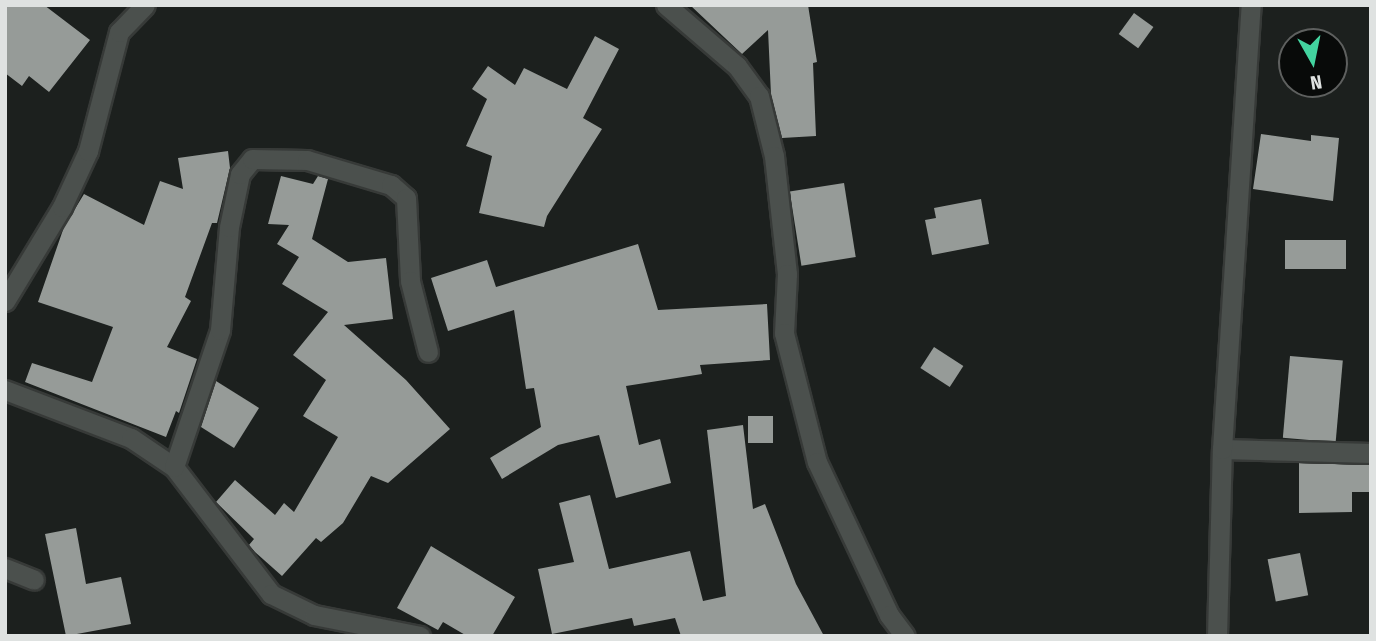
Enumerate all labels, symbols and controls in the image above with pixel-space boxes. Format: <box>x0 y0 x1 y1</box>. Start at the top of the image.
north arrow <box>1278 28 1348 98</box>
text: N <box>1309 70 1323 95</box>

